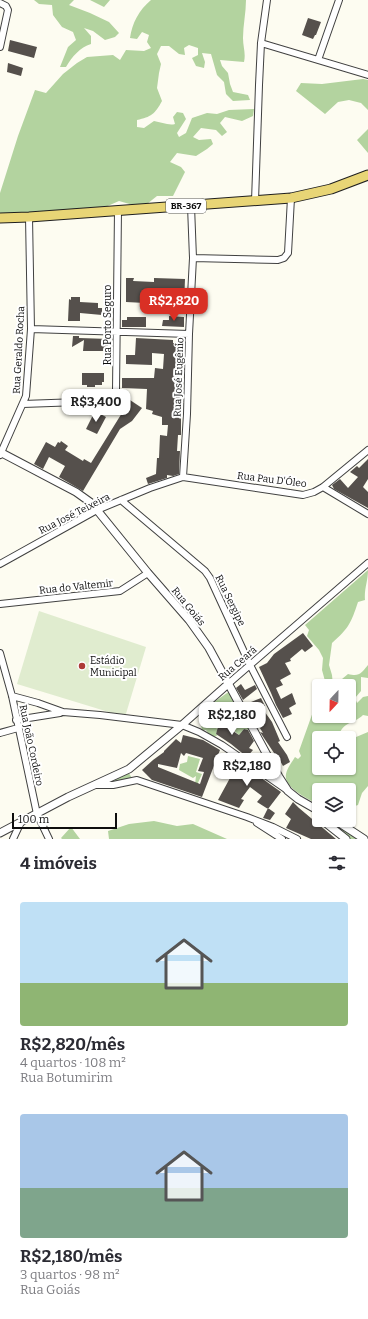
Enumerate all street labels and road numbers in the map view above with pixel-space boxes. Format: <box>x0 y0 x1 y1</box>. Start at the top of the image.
road number: BR-367 <box>166 199 206 213</box>
street label: Rua Porto Seguro <box>102 285 114 365</box>
street label: Rua Geraldo Rocha <box>11 305 27 394</box>
street label: Rua José Eugênio <box>171 337 186 417</box>
street label: Rua Pau D'Óleo <box>236 468 308 490</box>
street label: Rua José Teixeira <box>37 491 112 537</box>
street label: Rua Sergipe <box>213 573 248 628</box>
street label: Rua do Valtemir <box>39 577 114 597</box>
street label: Rua Goiás <box>169 585 208 629</box>
street label: Rua Ceará <box>216 644 260 684</box>
street label: Rua João Cordeiro <box>17 704 46 787</box>

